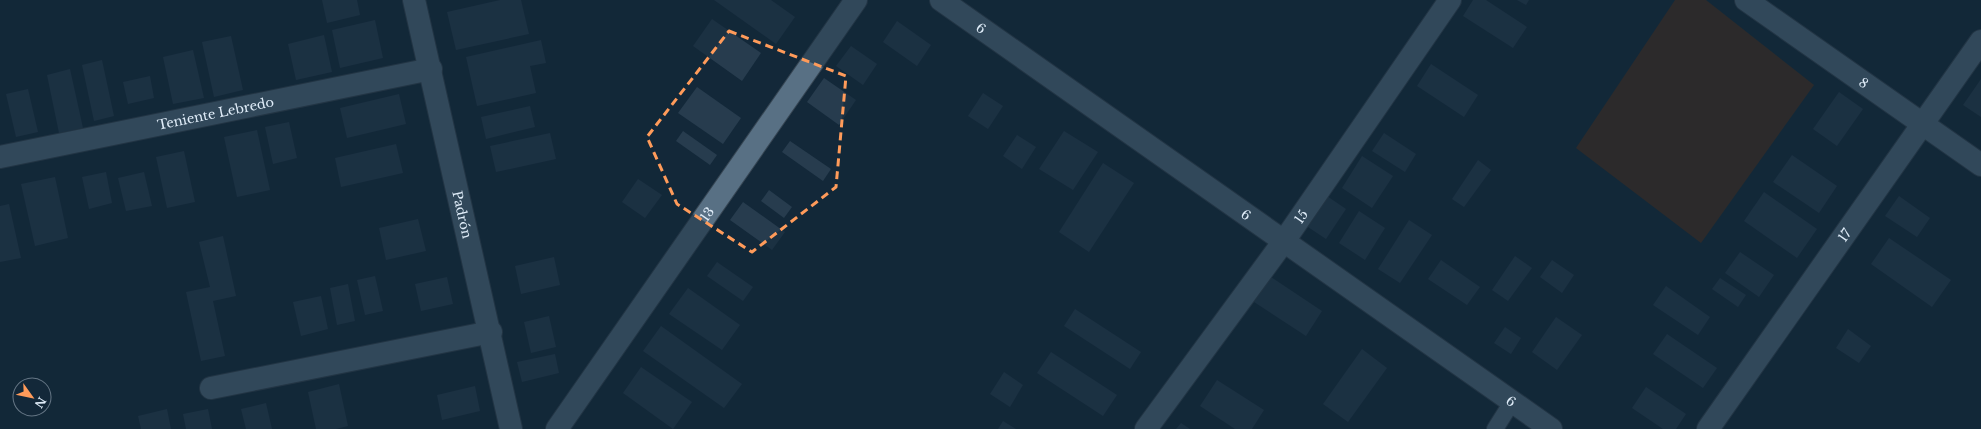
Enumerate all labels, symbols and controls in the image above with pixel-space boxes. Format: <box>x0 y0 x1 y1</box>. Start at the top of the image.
street label: 6 <box>972 19 989 38</box>
street label: 8 <box>1855 74 1872 92</box>
street label: Teniente Lebredo <box>156 93 275 134</box>
street label: Padrón <box>448 189 476 240</box>
street label: 13 <box>696 204 718 225</box>
street label: 6 <box>1238 206 1254 224</box>
street label: 15 <box>1291 206 1312 227</box>
street label: 17 <box>1834 225 1856 245</box>
north arrow <box>12 377 52 417</box>
street label: 6 <box>1503 392 1519 411</box>
text: N <box>31 394 49 411</box>

